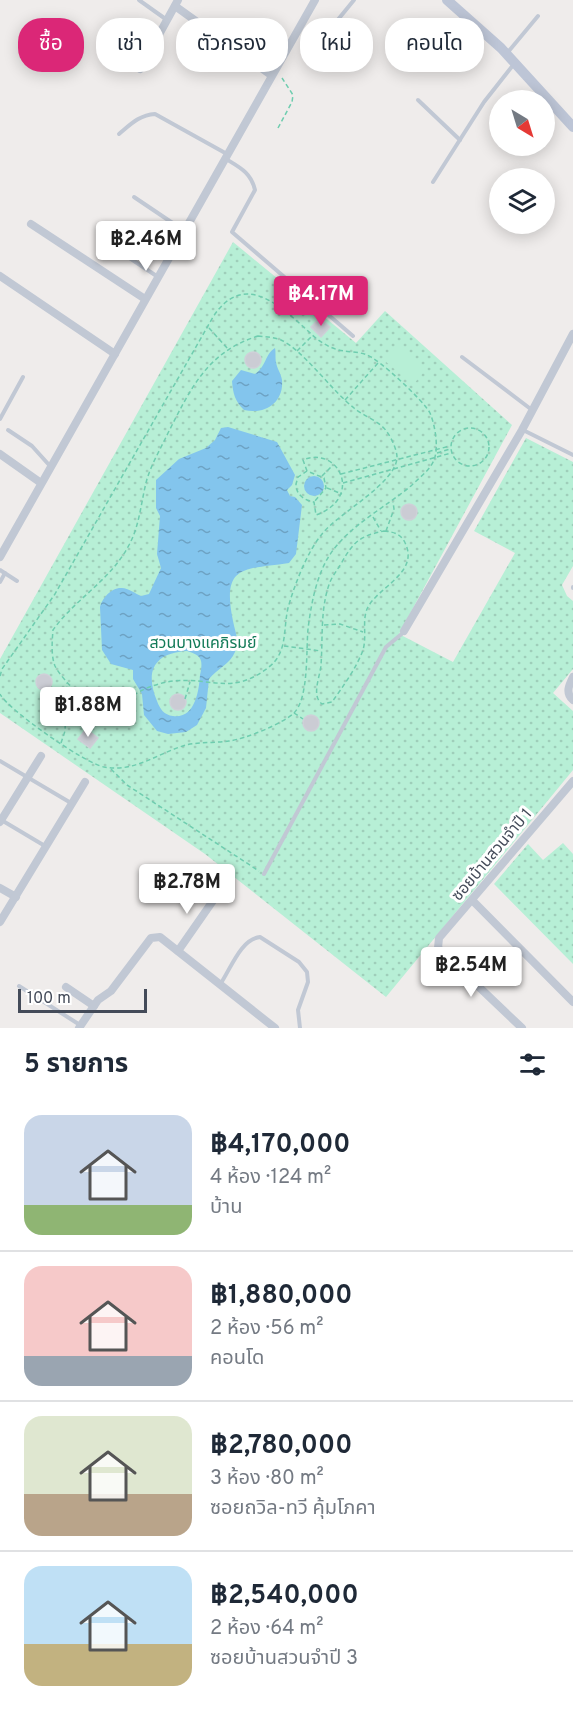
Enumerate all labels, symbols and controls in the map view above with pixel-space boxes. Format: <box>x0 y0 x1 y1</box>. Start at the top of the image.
chip: ซื้อ <box>18 18 84 72</box>
chip: เช่า <box>96 18 164 72</box>
chip: ตัวกรอง <box>176 18 288 72</box>
chip: ใหม่ <box>300 18 373 72</box>
chip: คอนโด <box>385 18 484 72</box>
north arrow <box>489 90 555 156</box>
map controls <box>489 90 555 234</box>
button: layers <box>489 168 555 234</box>
pin: ฿2.46M <box>97 221 195 272</box>
text: ฿2.46M <box>110 227 182 253</box>
pin: ฿4.17M <box>272 276 370 327</box>
text: ฿4.17M <box>288 282 354 308</box>
park label: สวนบางแคภิรมย์ <box>149 634 257 654</box>
pin: ฿1.88M <box>39 687 137 738</box>
text: ฿1.88M <box>54 693 122 719</box>
street label: ซอยบ้านสวนจำปี 1 <box>448 805 537 906</box>
pin: ฿2.78M <box>138 864 236 915</box>
text: ฿2.78M <box>153 870 221 896</box>
pin: ฿2.54M <box>422 947 520 998</box>
text: ฿2.54M <box>435 953 507 979</box>
scale bar <box>18 986 147 1013</box>
text: 100 m <box>27 989 71 1009</box>
icon: filters <box>516 1048 549 1081</box>
text: 5 รายการ <box>24 1049 128 1082</box>
text: ฿4,170,000 <box>210 1129 350 1162</box>
icon: home <box>72 1139 144 1211</box>
text: 4 ห้อง · 124 m² <box>210 1165 331 1191</box>
text: บ้าน <box>210 1195 242 1221</box>
text: ฿1,880,000 <box>210 1280 352 1313</box>
icon: home <box>72 1290 144 1362</box>
text: 2 ห้อง · 56 m² <box>210 1316 324 1342</box>
text: คอนโด <box>210 1346 264 1372</box>
text: ฿2,780,000 <box>210 1430 352 1463</box>
icon: home <box>72 1440 144 1512</box>
text: 3 ห้อง · 80 m² <box>210 1466 324 1492</box>
text: ซอยถวิล-ทวี คุ้มโภคา <box>210 1496 376 1522</box>
text: ฿2,540,000 <box>210 1580 358 1613</box>
icon: home <box>72 1590 144 1662</box>
text: 2 ห้อง · 64 m² <box>210 1616 324 1642</box>
text: ซอยบ้านสวนจำปี 3 <box>210 1646 358 1672</box>

